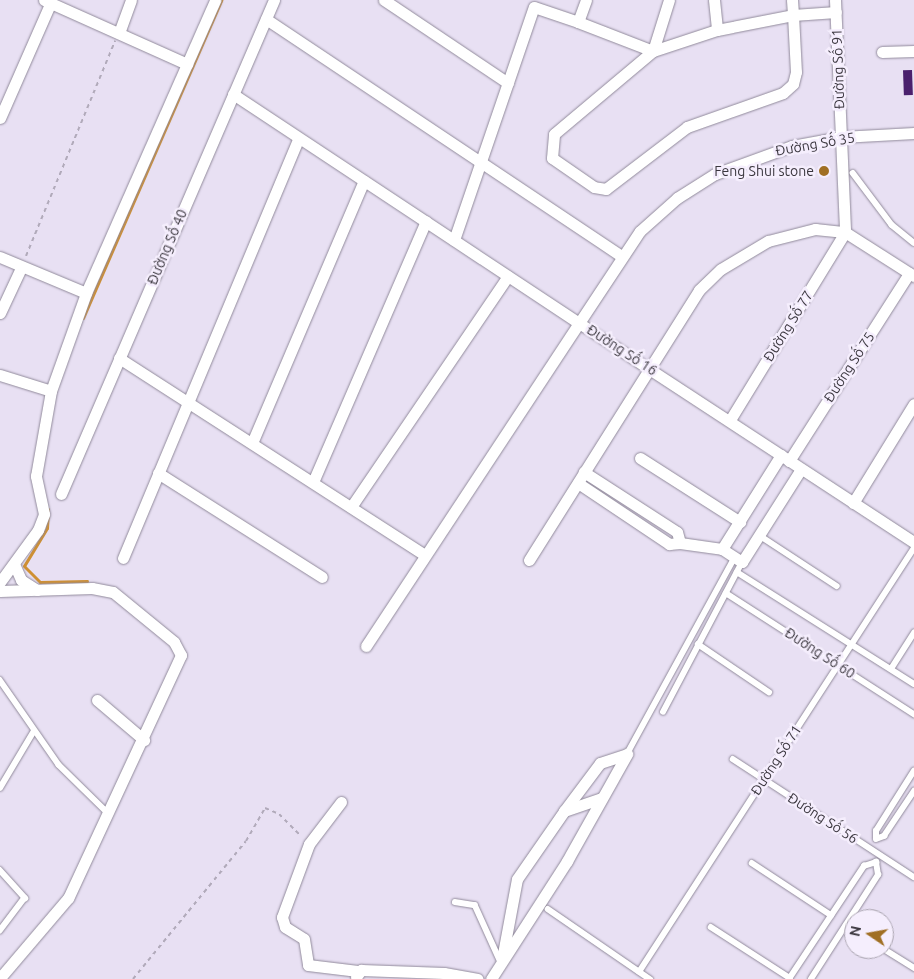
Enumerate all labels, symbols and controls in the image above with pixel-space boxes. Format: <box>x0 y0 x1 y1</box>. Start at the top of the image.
street label: Đường Số 91 <box>828 29 848 109</box>
street label: Đường Số 35 <box>774 129 856 159</box>
place label: Feng Shui stone <box>714 163 814 179</box>
marker: Feng Shui stone <box>818 165 830 177</box>
street label: Đường Số 40 <box>144 207 190 287</box>
street label: Đường Số 77 <box>760 287 816 365</box>
street label: Đường Số 16 <box>584 321 660 379</box>
street label: Đường Số 75 <box>820 329 878 405</box>
street label: Đường Số 60 <box>782 624 858 682</box>
street label: Đường Số 71 <box>747 722 805 798</box>
street label: Đường Số 56 <box>785 789 861 847</box>
north arrow <box>844 909 894 959</box>
text: N <box>846 924 864 938</box>

